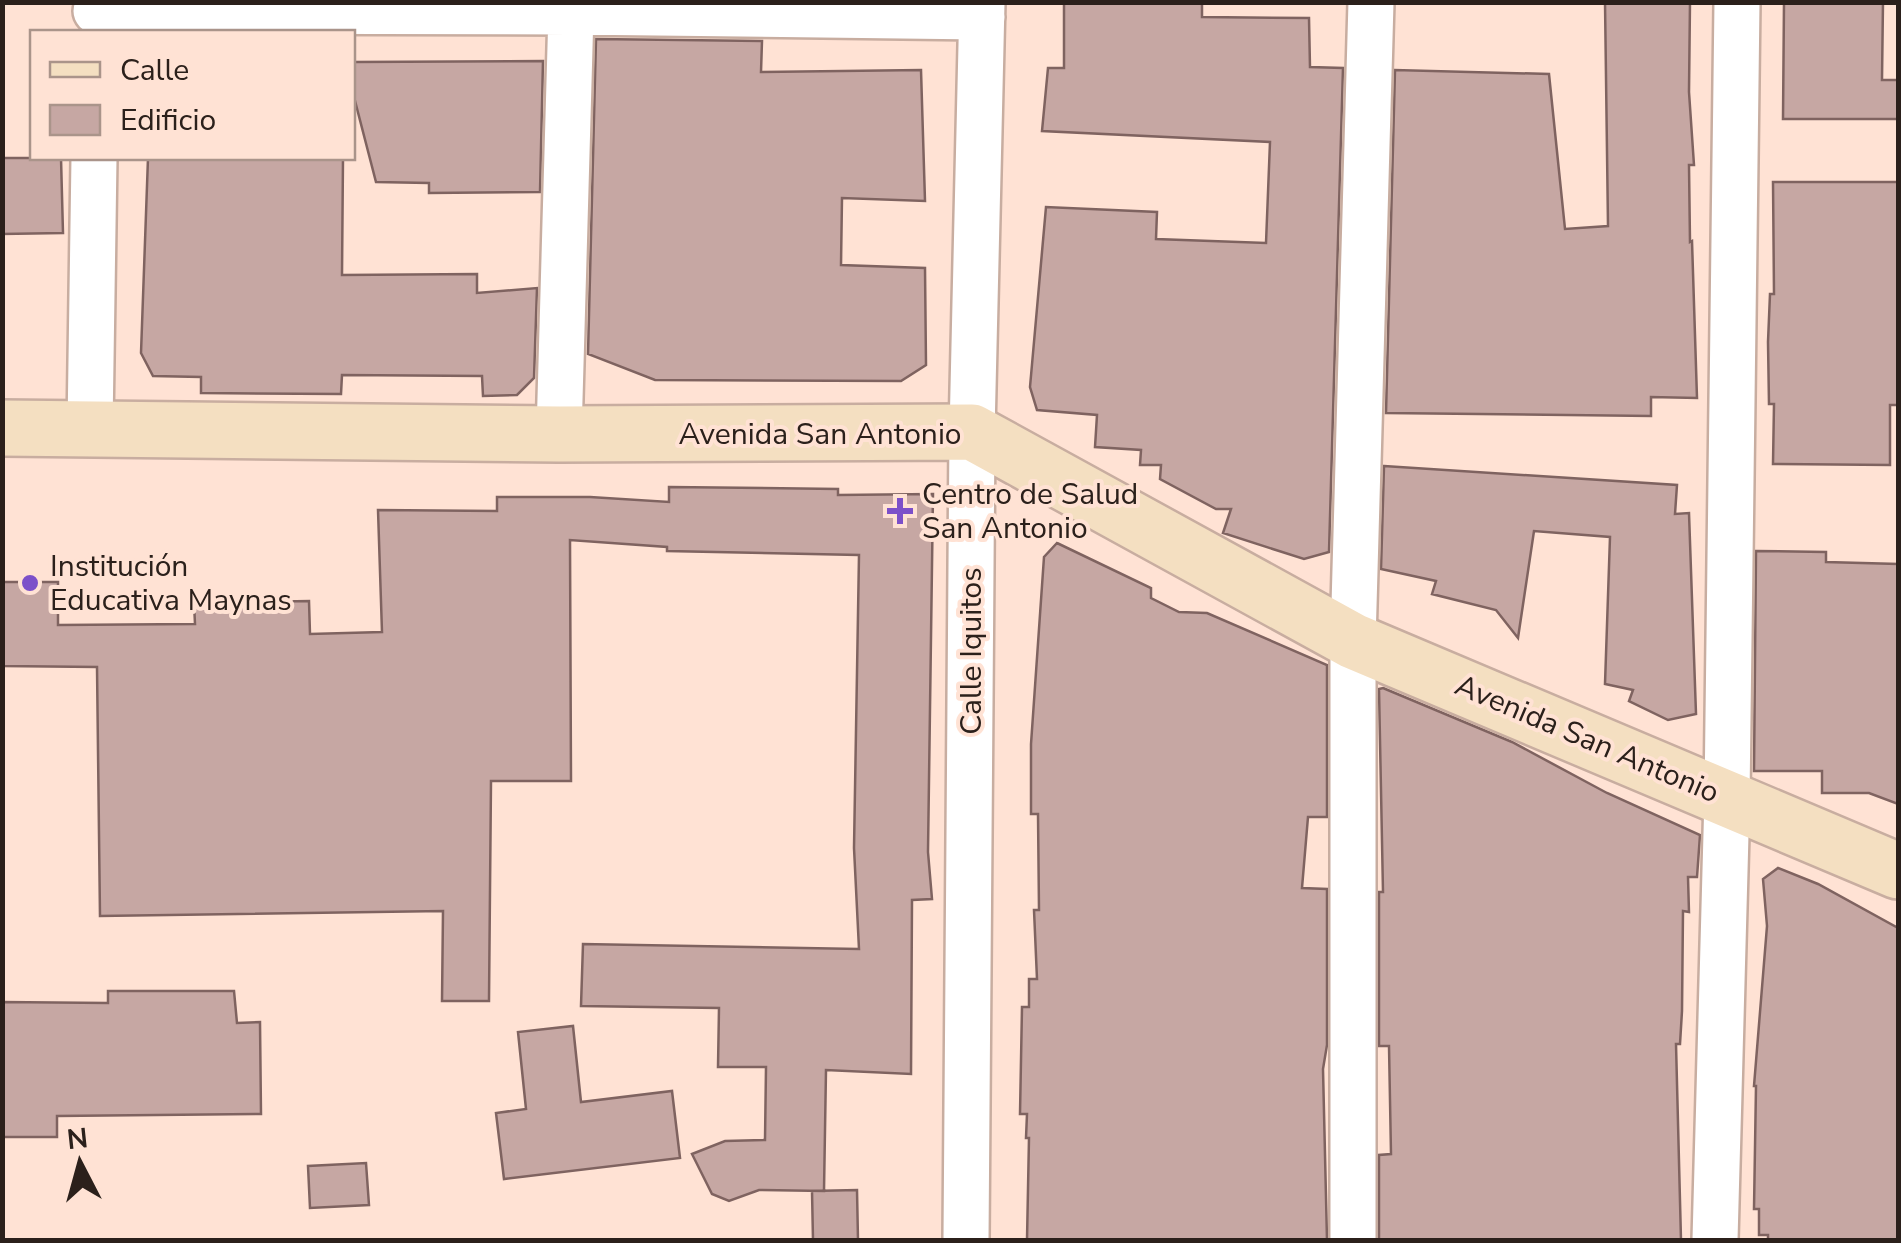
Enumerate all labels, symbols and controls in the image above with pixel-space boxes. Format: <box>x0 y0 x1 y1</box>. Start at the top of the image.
legend <box>30 30 355 160</box>
text: Calle <box>120 50 189 91</box>
text: Edificio <box>120 100 216 141</box>
street label: Avenida San Antonio <box>678 414 962 455</box>
place label: Centro de Salud San Antonio <box>922 474 1138 549</box>
marker: Centro de Salud San Antonio <box>887 498 913 524</box>
place label: Institución Educativa Maynas <box>50 546 292 621</box>
street label: Calle Iquitos <box>951 567 992 735</box>
marker: Institución Educativa Maynas <box>19 572 41 594</box>
street label: Avenida San Antonio <box>1449 665 1725 813</box>
north arrow <box>30 1113 130 1213</box>
text: N <box>65 1119 90 1159</box>

